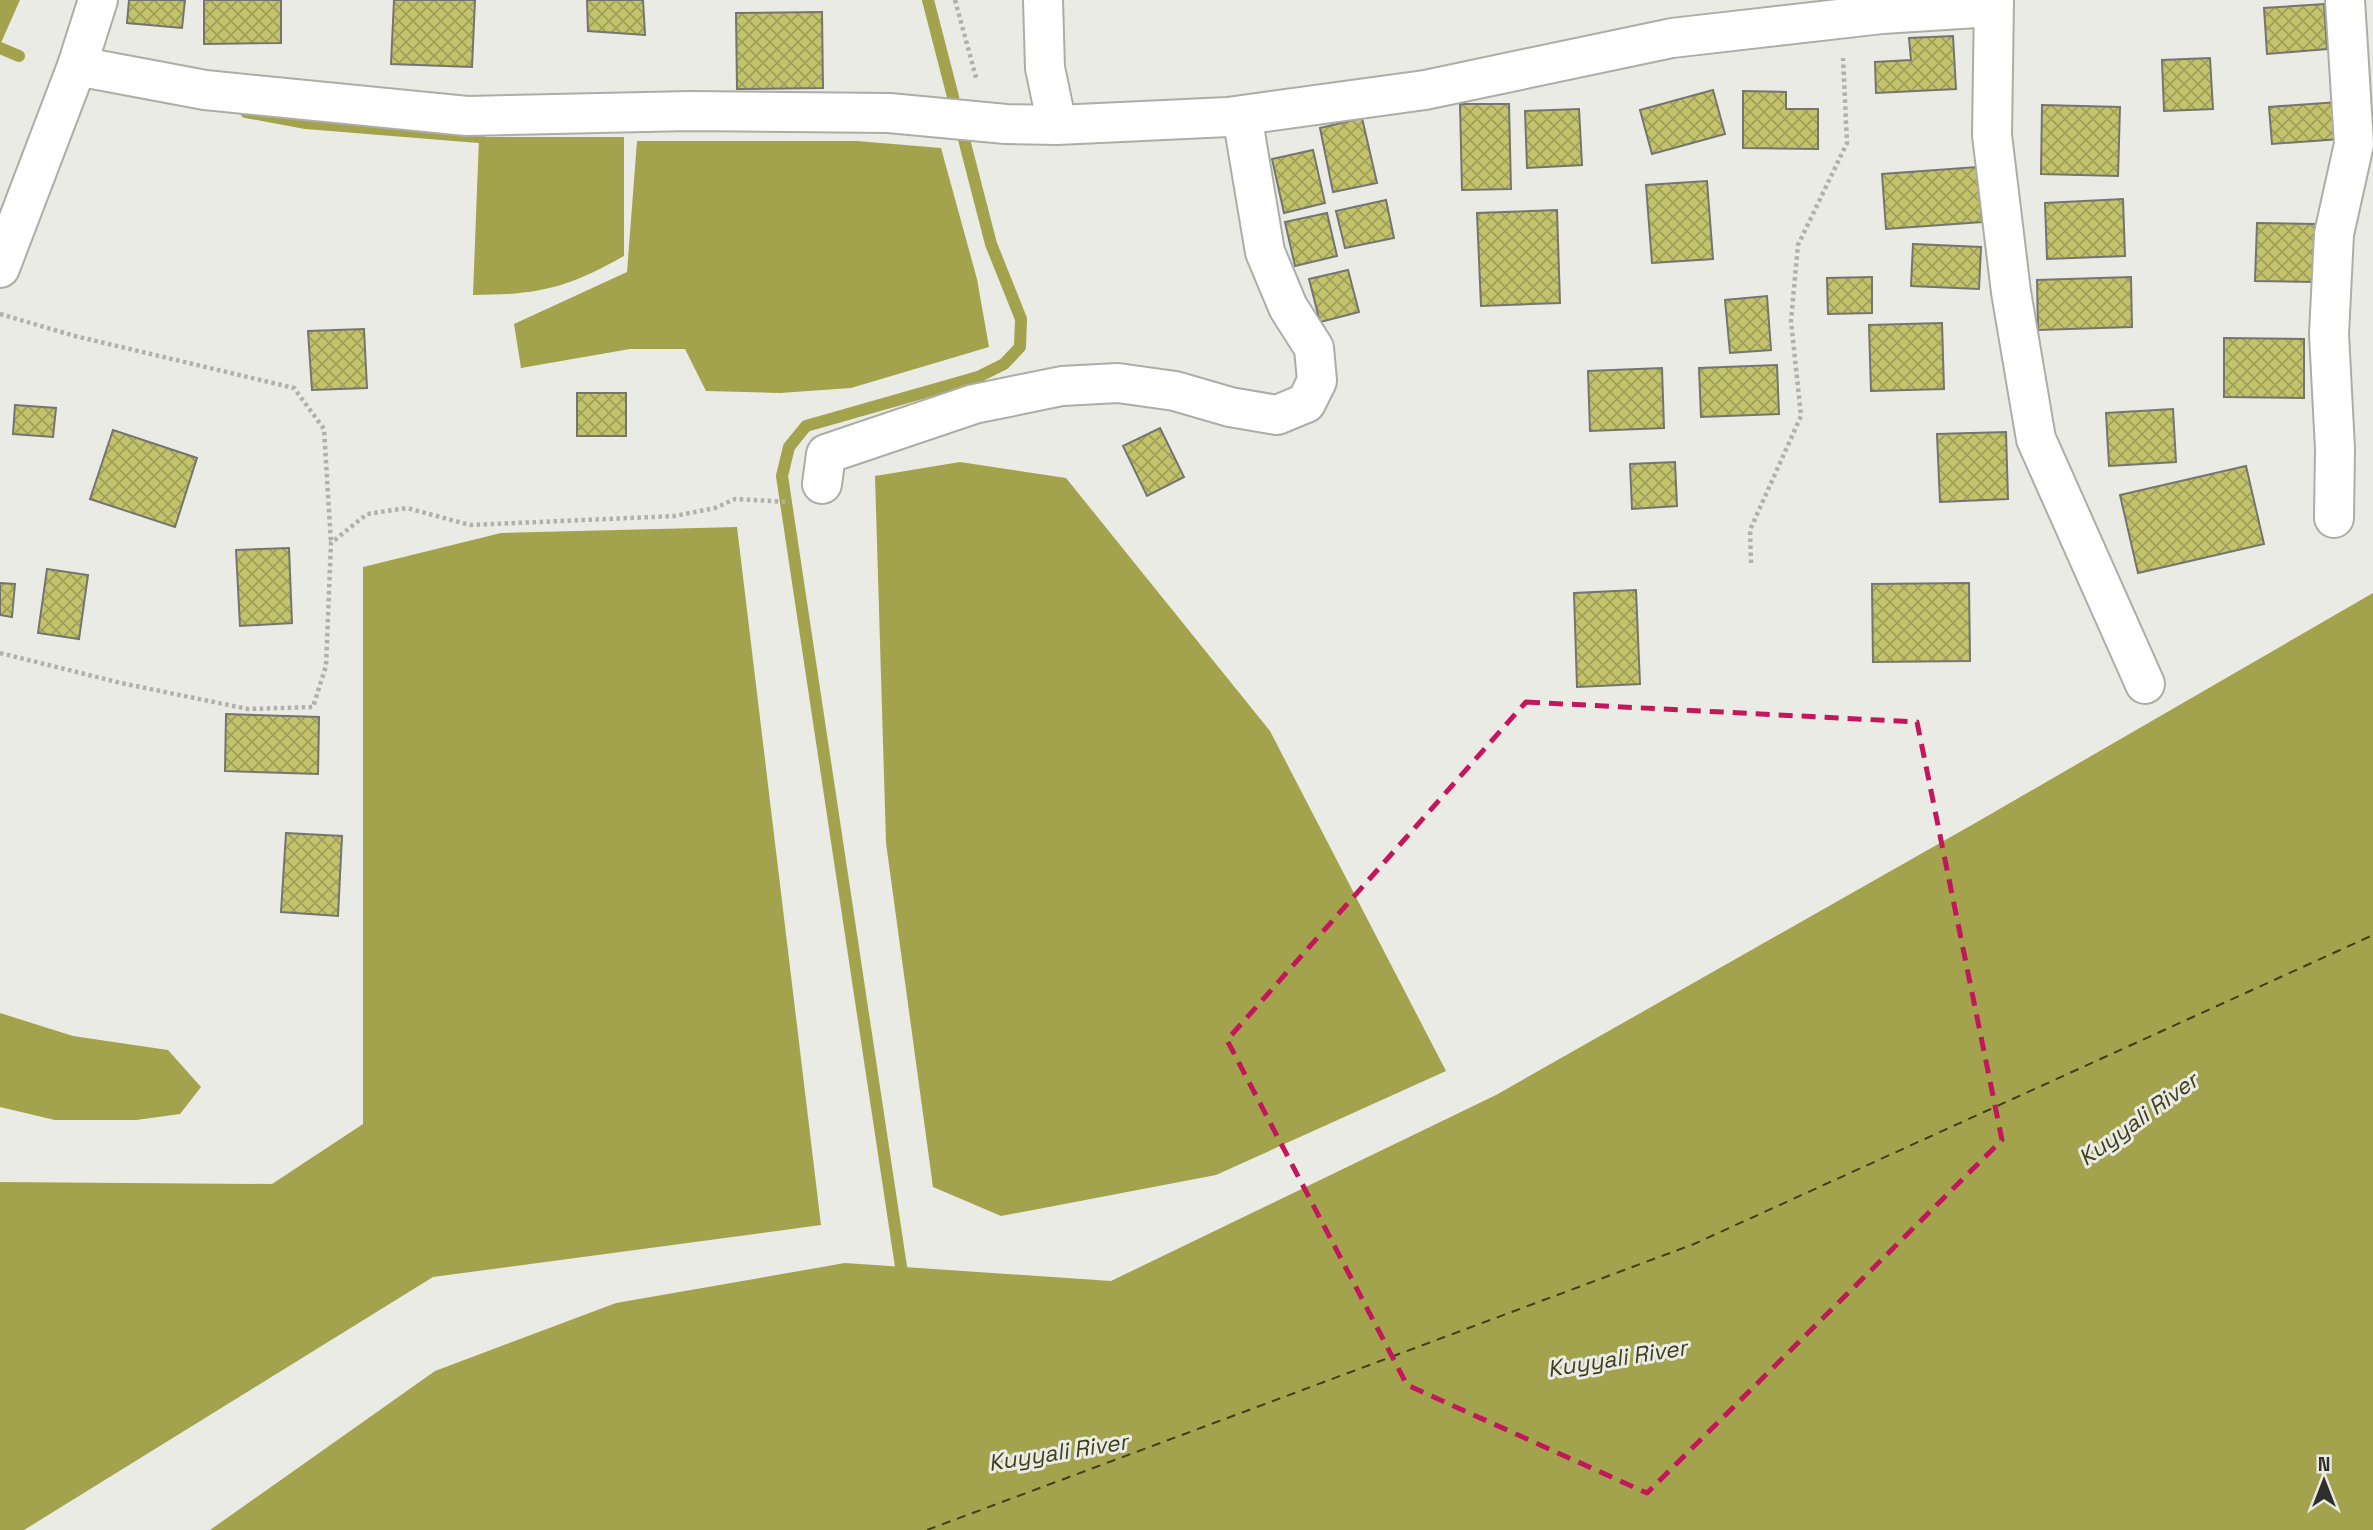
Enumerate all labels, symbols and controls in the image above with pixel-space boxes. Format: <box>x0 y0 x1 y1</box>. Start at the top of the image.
water label: Kuyyali River <box>2072 1064 2206 1173</box>
water label: Kuyyali River <box>1545 1332 1691 1384</box>
water label: Kuyyali River <box>986 1426 1132 1478</box>
north arrow <box>2289 1446 2359 1516</box>
text: N <box>2318 1452 2330 1477</box>

